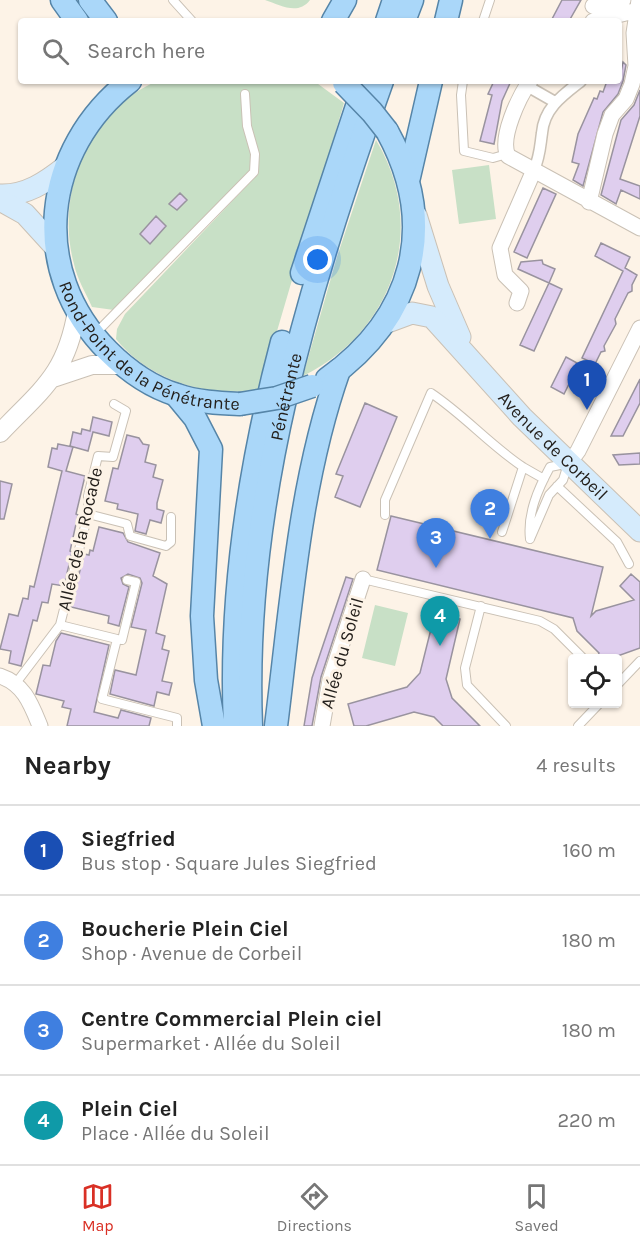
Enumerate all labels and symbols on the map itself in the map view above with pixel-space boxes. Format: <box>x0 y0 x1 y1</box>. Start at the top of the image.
your location <box>303 245 332 274</box>
street label: Rond-Point de la Pénétrante <box>54 278 240 415</box>
street label: Pénétrante <box>265 351 307 443</box>
pin: 1 <box>568 360 606 410</box>
street label: Avenue de Corbeil <box>493 387 612 505</box>
street label: Allée de la Rocade <box>53 465 107 613</box>
pin: 2 <box>470 490 510 539</box>
pin: 3 <box>416 518 456 568</box>
street label: Allée du Soleil <box>316 595 368 711</box>
pin: 4 <box>420 596 460 646</box>

